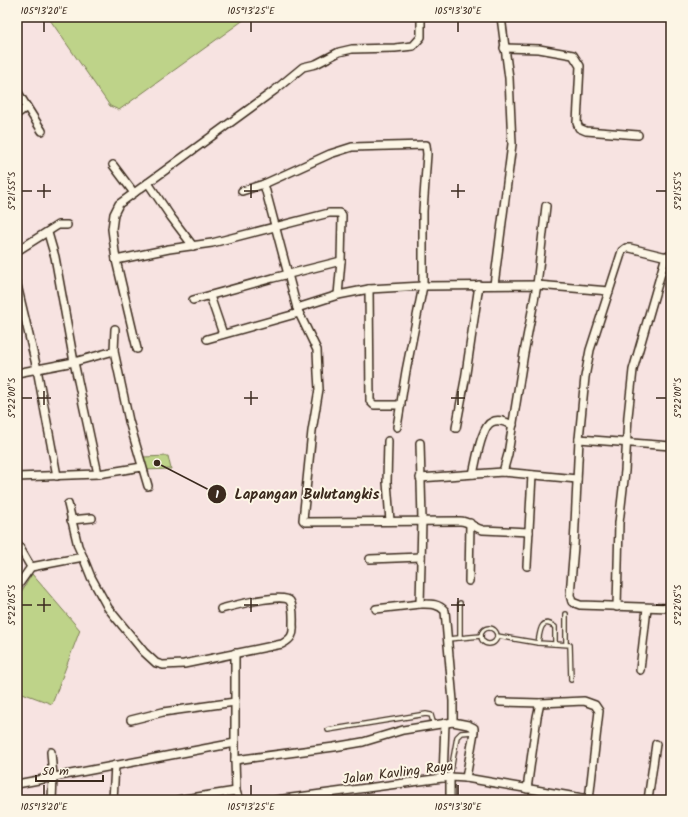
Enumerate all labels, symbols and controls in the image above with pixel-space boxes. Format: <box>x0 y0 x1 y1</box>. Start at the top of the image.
text: 105°13'20"E <box>20 3 69 19</box>
text: 105°13'25"E <box>227 3 276 19</box>
text: 105°13'30"E <box>434 3 483 19</box>
text: 5°21'55"S <box>4 171 20 210</box>
text: 5°21'55"S <box>670 171 686 210</box>
text: 5°22'00"S <box>4 377 20 418</box>
text: 5°22'00"S <box>670 377 686 418</box>
callout: Lapangan Bulutangkis <box>207 481 388 508</box>
text: Lapangan Bulutangkis <box>235 483 380 507</box>
text: 1 <box>215 485 219 504</box>
text: 5°22'05"S <box>4 584 20 625</box>
text: 5°22'05"S <box>670 584 686 625</box>
street label: Jalan Kavling Raya <box>342 755 455 791</box>
scale bar <box>36 757 103 783</box>
text: 50 m <box>42 762 69 781</box>
text: 105°13'20"E <box>20 799 69 815</box>
text: 105°13'25"E <box>227 799 276 815</box>
text: 105°13'30"E <box>434 799 483 815</box>

